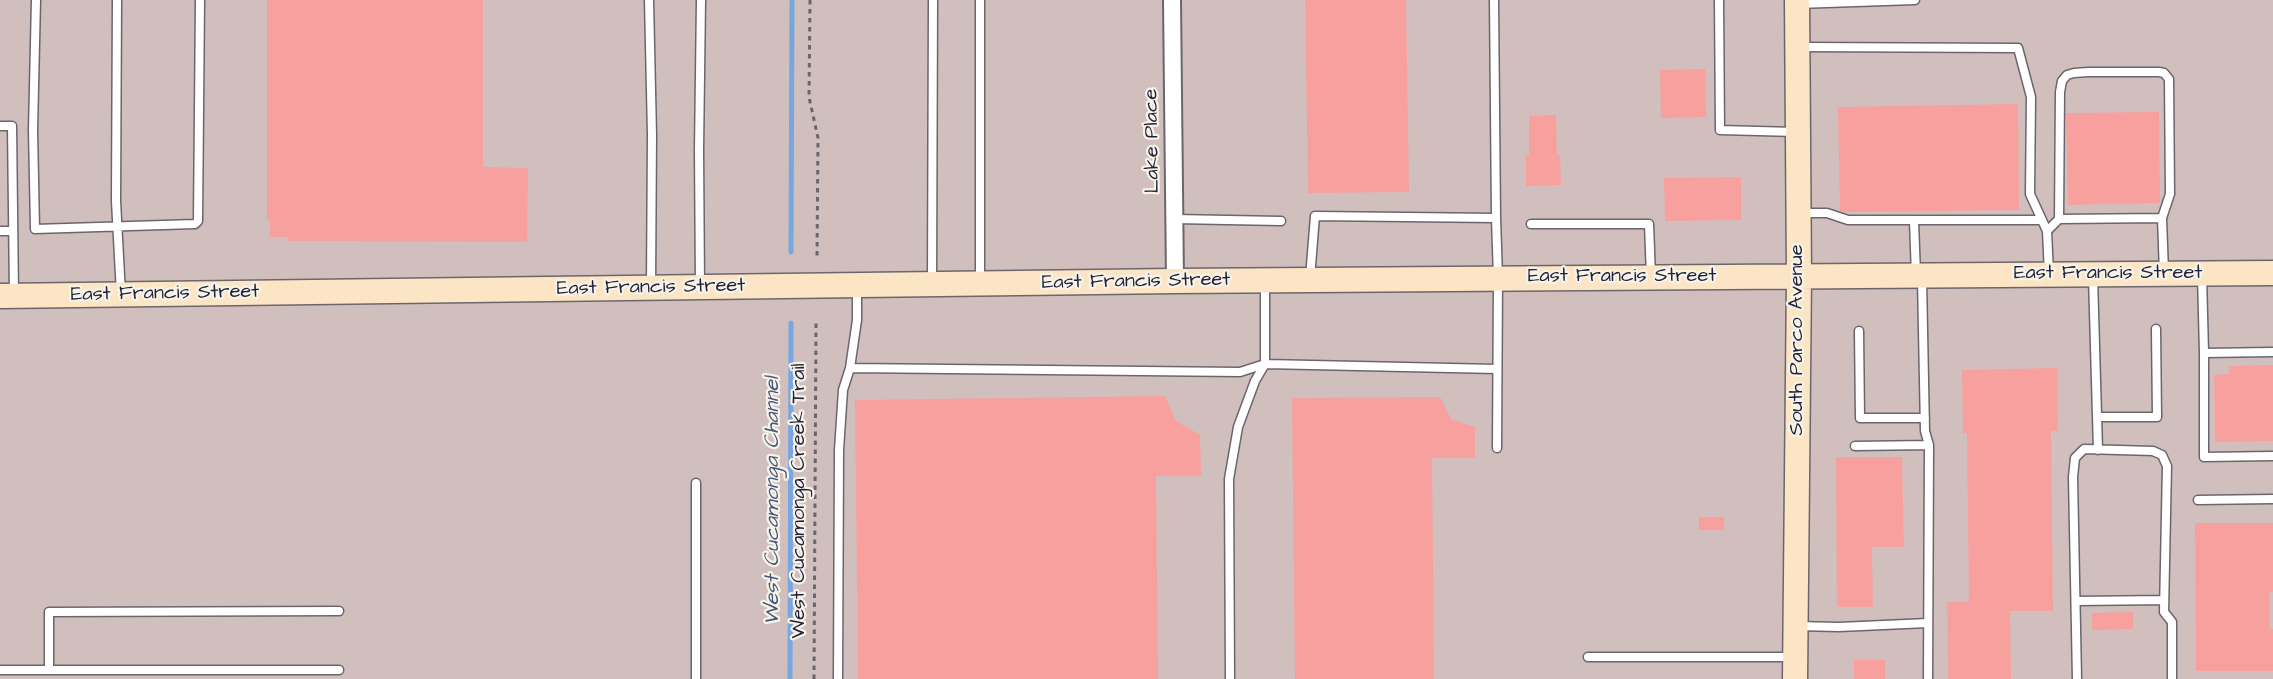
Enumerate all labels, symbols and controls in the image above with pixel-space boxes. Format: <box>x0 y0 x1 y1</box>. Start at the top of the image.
street label: Lake Place <box>1140 88 1166 194</box>
street label: South Parco Avenue <box>1786 244 1810 436</box>
street label: East Francis Street <box>2014 262 2202 286</box>
street label: East Francis Street <box>1528 265 1716 289</box>
street label: East Francis Street <box>1041 268 1231 296</box>
street label: East Francis Street <box>556 274 746 302</box>
street label: East Francis Street <box>70 280 260 308</box>
street label: West Cucamonga Creek Trail <box>788 363 812 639</box>
water label: West Cucamonga Channel <box>761 377 787 625</box>

